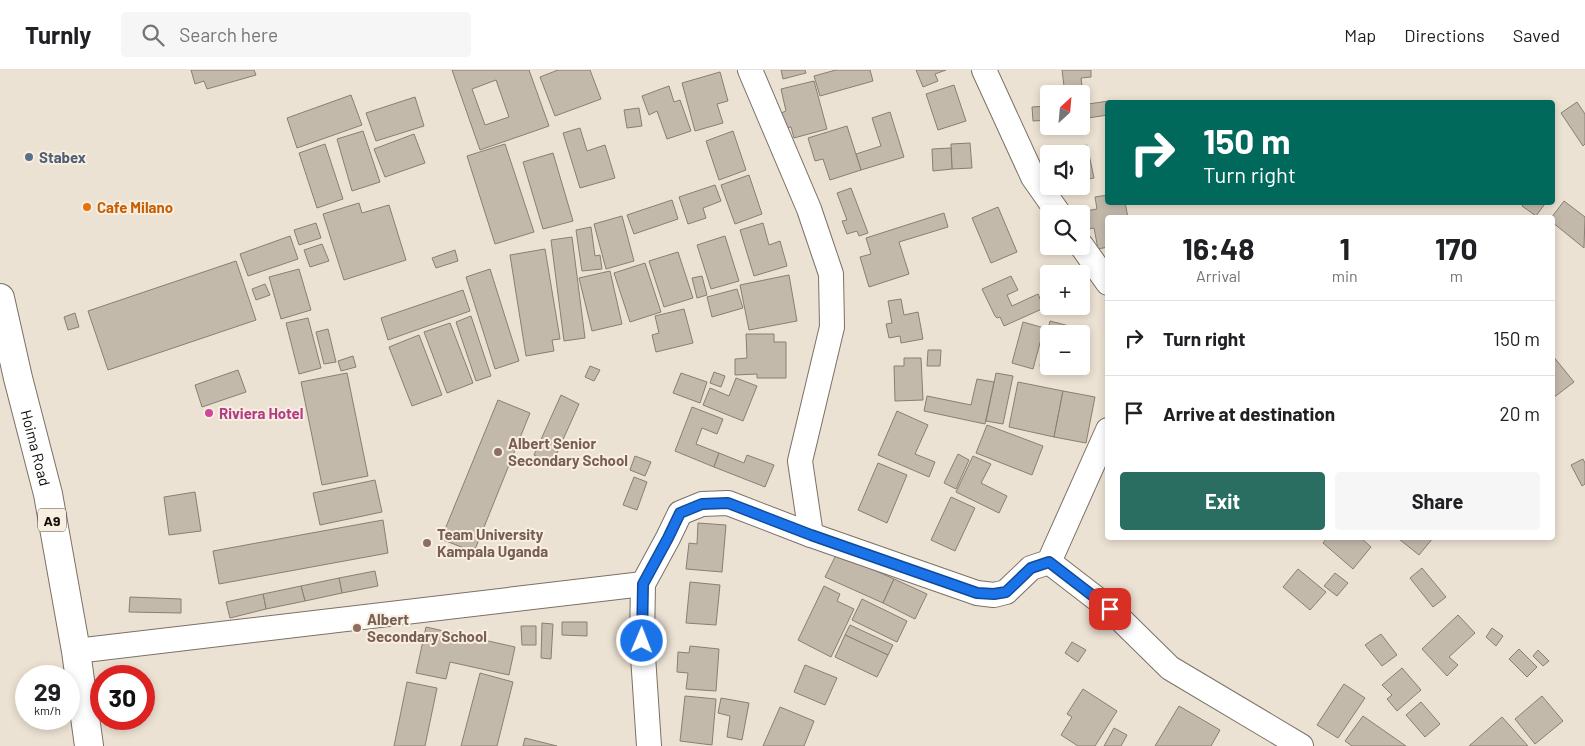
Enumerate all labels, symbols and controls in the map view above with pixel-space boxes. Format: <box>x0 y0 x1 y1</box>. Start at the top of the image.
search box <box>121 12 471 57</box>
text: Turnly <box>25 20 91 49</box>
icon: search <box>139 21 167 49</box>
text: Search here <box>179 23 278 46</box>
text: Map <box>1344 24 1376 46</box>
text: Directions <box>1404 24 1485 46</box>
text: Saved <box>1513 24 1560 46</box>
north arrow <box>1040 85 1090 135</box>
map controls <box>1040 85 1090 375</box>
text: 150 m <box>1203 119 1290 161</box>
icon: right <box>1120 120 1185 185</box>
button: sound <box>1040 145 1090 195</box>
place label: Stabex <box>39 148 86 166</box>
marker: Stabex <box>23 151 35 163</box>
text: Turn right <box>1203 161 1296 187</box>
place label: Cafe Milano <box>97 198 173 216</box>
marker: Cafe Milano <box>81 201 93 213</box>
button: search <box>1040 205 1090 255</box>
text: 16:48 <box>1182 230 1254 266</box>
text: 1 <box>1339 230 1350 266</box>
text: 170 <box>1435 230 1478 266</box>
button: + <box>1040 265 1090 315</box>
text: Arrival <box>1196 266 1241 285</box>
text: min <box>1332 266 1358 285</box>
text: m <box>1450 266 1463 285</box>
icon: right <box>1120 324 1148 352</box>
button: − <box>1040 325 1090 375</box>
text: Turn right <box>1163 327 1245 350</box>
text: 150 m <box>1493 327 1540 350</box>
icon: arrive <box>1120 399 1148 427</box>
text: Arrive at destination <box>1163 402 1335 425</box>
text: 20 m <box>1500 402 1540 425</box>
place label: Riviera Hotel <box>219 404 303 422</box>
marker: Riviera Hotel <box>203 407 215 419</box>
street label: Hoima Road <box>18 408 55 488</box>
place label: Albert Senior Secondary School <box>508 434 628 469</box>
marker: Albert Senior Secondary School <box>492 446 504 458</box>
button: Exit <box>1120 472 1325 530</box>
button: Share <box>1335 472 1540 530</box>
road number: A9 <box>38 508 66 532</box>
place label: Team University Kampala Uganda <box>437 525 548 560</box>
marker: Team University Kampala Uganda <box>421 537 433 549</box>
pin <box>1089 588 1131 630</box>
icon: arrive <box>1096 595 1124 623</box>
place label: Albert Secondary School <box>367 610 487 645</box>
position arrow <box>615 614 667 666</box>
marker: Albert Secondary School <box>351 622 363 634</box>
speed limit sign: 30 <box>90 665 155 730</box>
text: 29 <box>34 676 61 706</box>
text: km/h <box>34 703 61 717</box>

